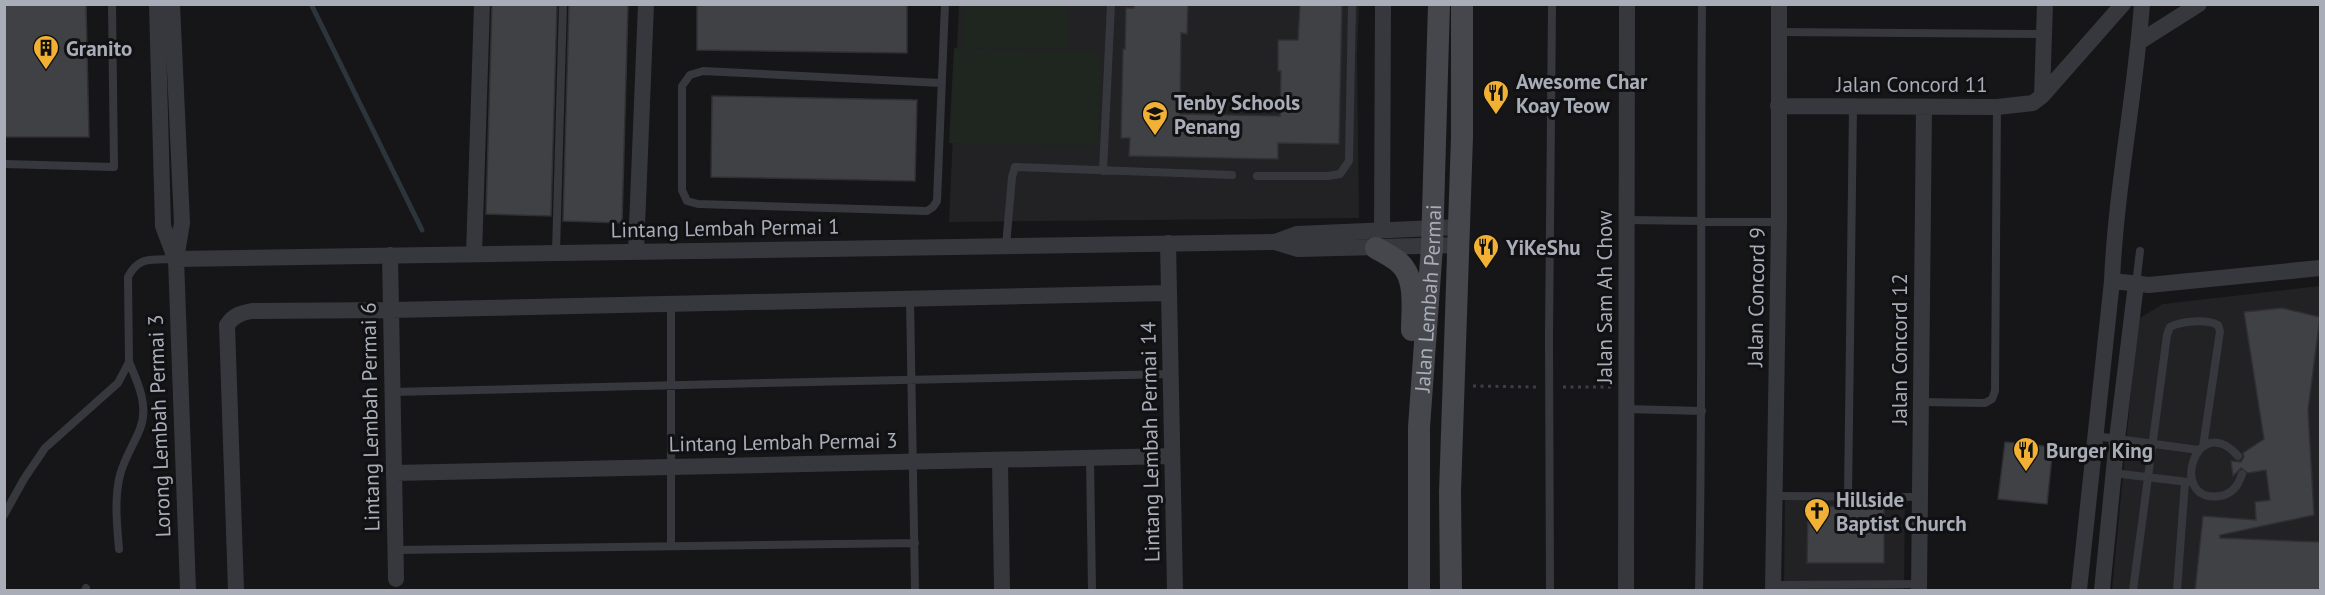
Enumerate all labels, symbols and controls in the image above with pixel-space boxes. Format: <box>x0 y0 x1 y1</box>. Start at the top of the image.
building icon: Granito <box>31 33 61 71</box>
place label: Granito <box>66 35 132 62</box>
place label: Awesome Char Koay Teow <box>1516 68 1648 119</box>
street label: Jalan Concord 11 <box>1835 71 1988 98</box>
restaurant icon: Awesome Char Koay Teow <box>1481 78 1511 116</box>
place label: Tenby Schools Penang <box>1174 89 1300 140</box>
school or university icon: Tenby Schools Penang <box>1140 99 1170 137</box>
street label: Jalan Lembah Permai <box>1408 204 1447 394</box>
street label: Jalan Sam Ah Chow <box>1591 210 1618 385</box>
street label: Lintang Lembah Permai 1 <box>610 213 840 243</box>
street label: Jalan Concord 9 <box>1741 227 1771 368</box>
restaurant icon: YiKeShu <box>1471 232 1501 270</box>
place label: YiKeShu <box>1505 234 1581 261</box>
street label: Jalan Concord 12 <box>1886 273 1913 426</box>
street label: Lintang Lembah Permai 6 <box>355 302 385 532</box>
street label: Lorong Lembah Permai 3 <box>142 314 176 538</box>
street label: Lintang Lembah Permai 14 <box>1134 322 1166 562</box>
street label: Lintang Lembah Permai 3 <box>668 427 898 457</box>
restaurant icon: Burger King <box>2011 435 2041 473</box>
place label: Burger King <box>2046 437 2153 464</box>
place label: Hillside Baptist Church <box>1836 486 1967 537</box>
church icon: Hillside Baptist Church <box>1802 496 1832 534</box>

